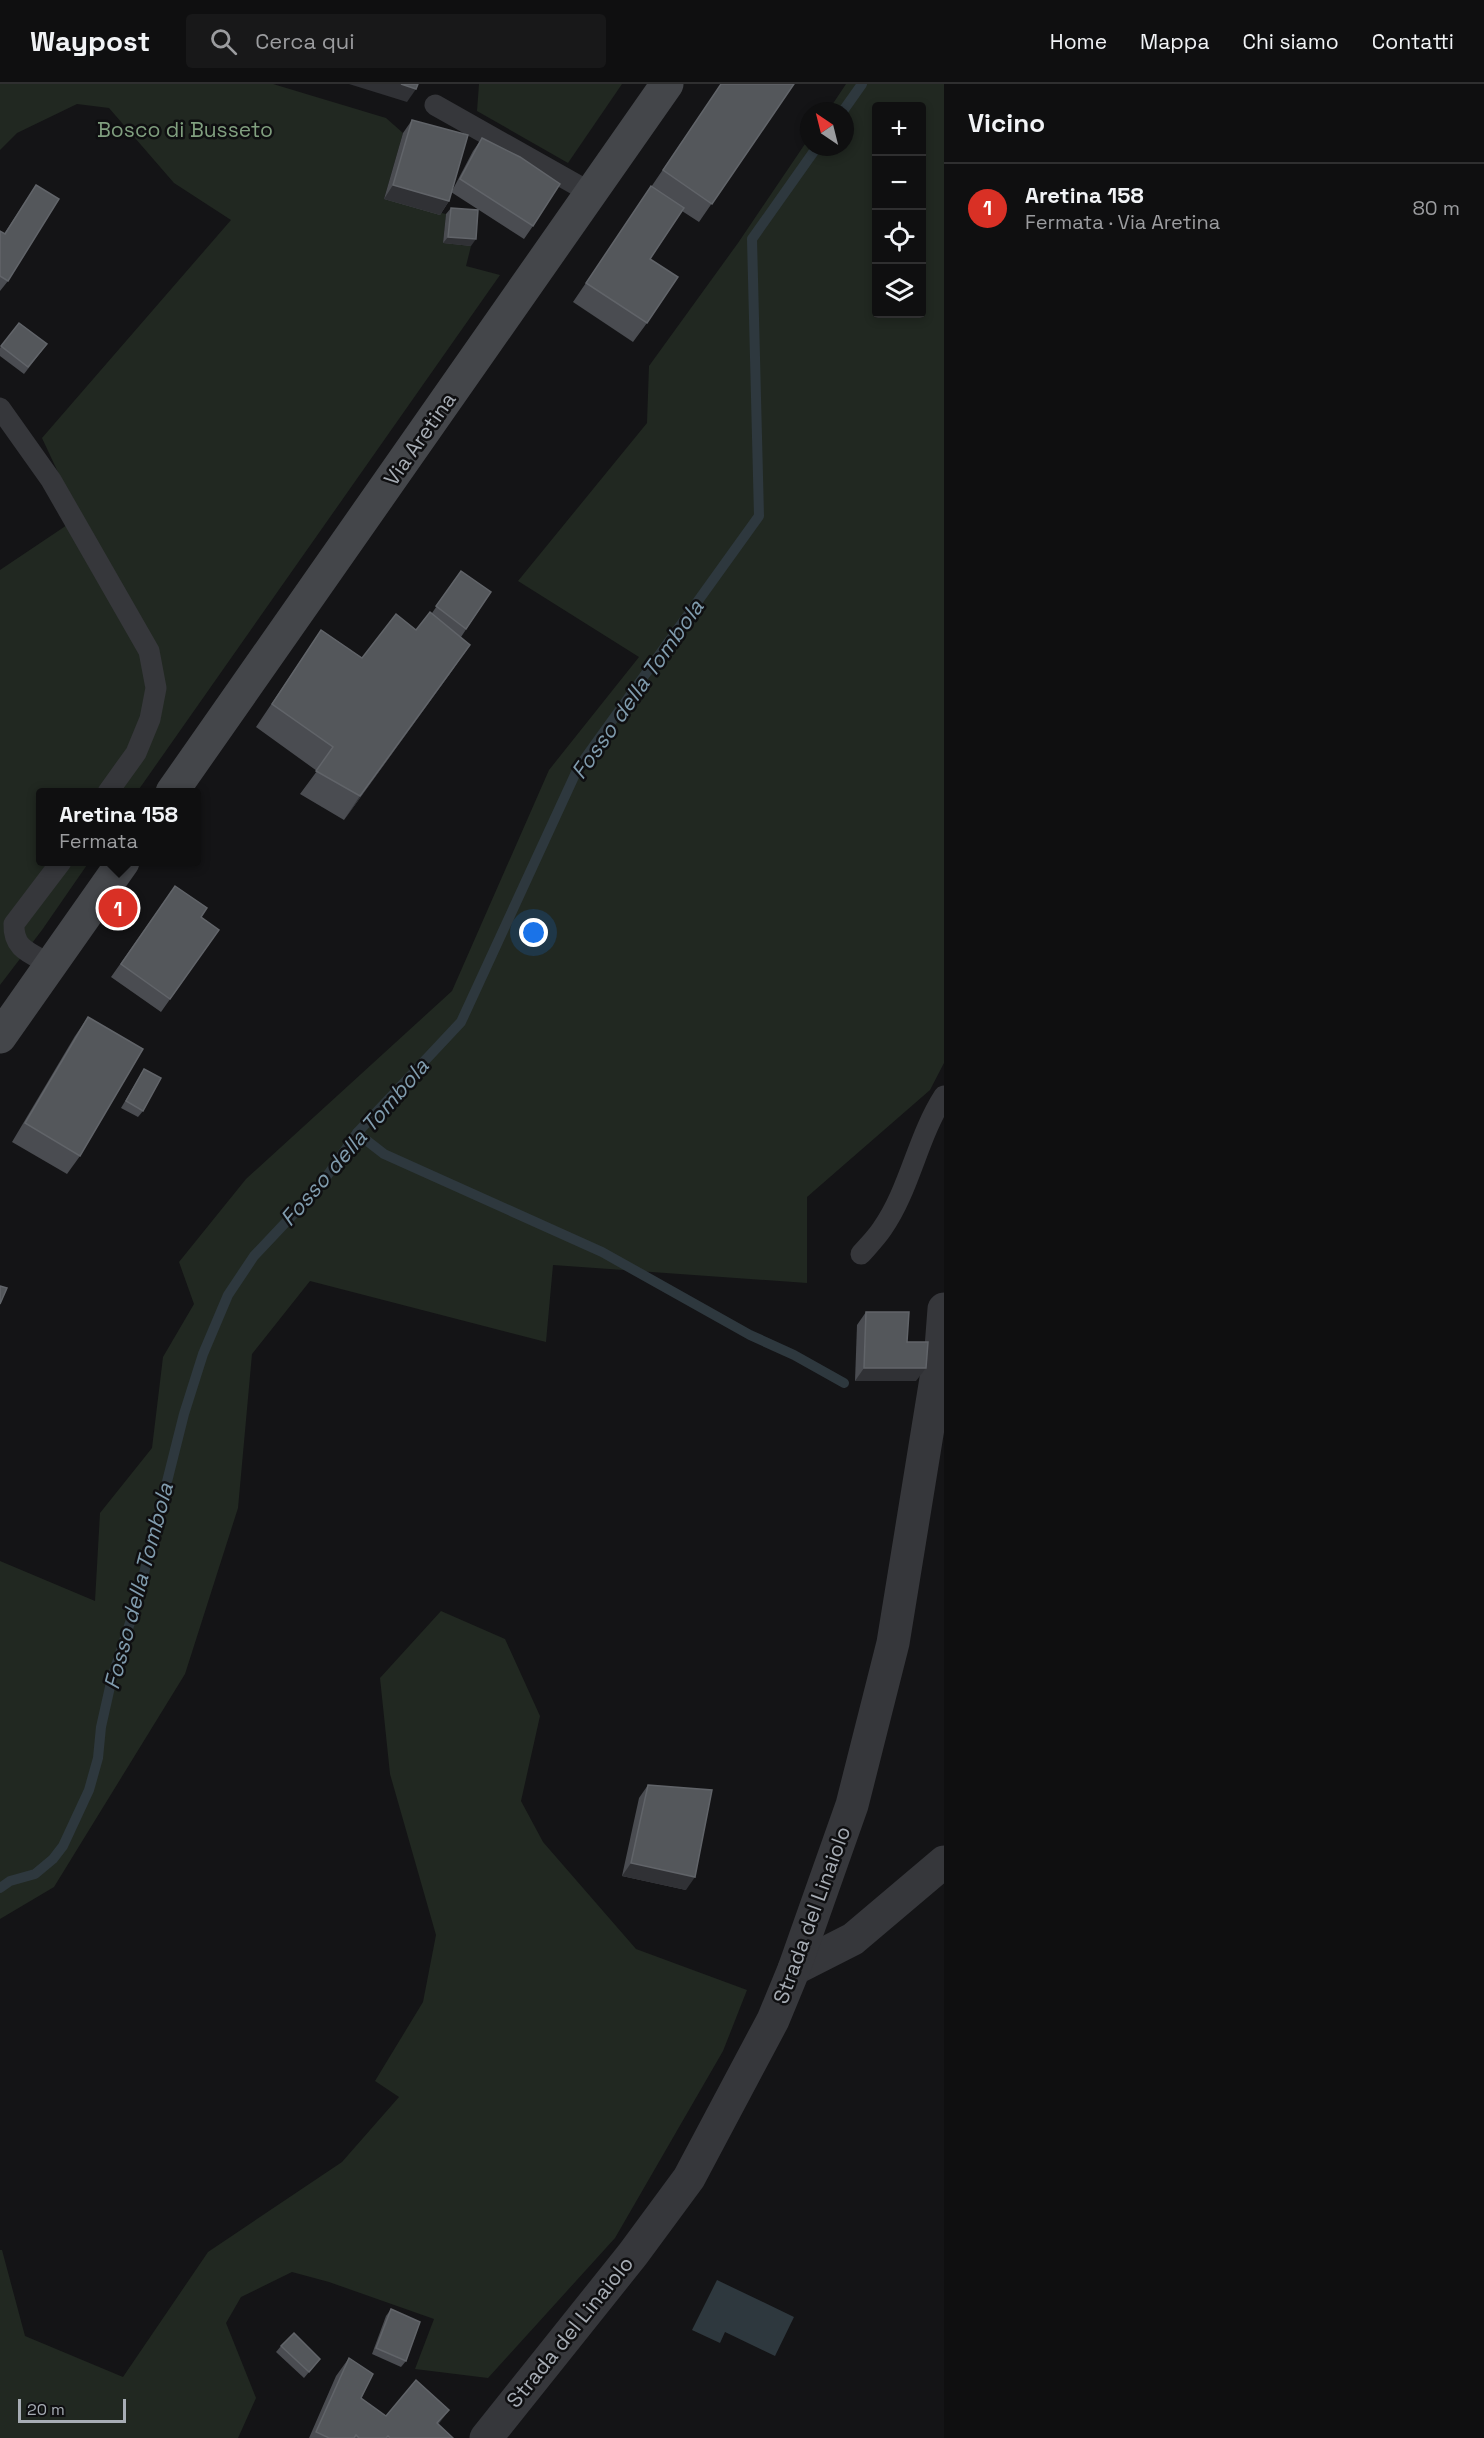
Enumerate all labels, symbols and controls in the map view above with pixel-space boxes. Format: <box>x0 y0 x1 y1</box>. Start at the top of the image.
search box <box>186 14 606 68</box>
text: Waypost <box>30 23 150 59</box>
icon: search <box>207 25 240 58</box>
text: Cerca qui <box>255 27 355 55</box>
text: Home <box>1050 28 1107 55</box>
text: Mappa <box>1140 28 1209 55</box>
text: Chi siamo <box>1242 28 1339 55</box>
text: Contatti <box>1372 28 1454 55</box>
north arrow <box>800 102 854 156</box>
map controls <box>872 102 926 318</box>
button: + <box>872 102 926 156</box>
text: Vicino <box>968 106 1045 140</box>
park label: Bosco di Busseto <box>97 116 273 143</box>
button: − <box>872 156 926 210</box>
text: Aretina 158 <box>1025 181 1144 209</box>
text: 1 <box>983 195 992 221</box>
text: 80 m <box>1412 195 1460 221</box>
text: Fermata · Via Aretina <box>1025 209 1220 235</box>
button: locate <box>872 210 926 264</box>
button: layers <box>872 264 926 318</box>
street label: Via Aretina <box>378 387 462 491</box>
water label: Fosso della Tombola <box>565 594 710 784</box>
popup <box>36 788 201 866</box>
text: Aretina 158 <box>59 800 178 828</box>
text: Fermata <box>59 828 138 854</box>
pin: 1 <box>98 886 138 930</box>
your location <box>519 918 548 947</box>
water label: Fosso della Tombola <box>274 1052 435 1231</box>
water label: Fosso della Tombola <box>97 1479 179 1692</box>
street label: Strada del Linaiolo <box>767 1822 856 2007</box>
street label: Strada del Linaiolo <box>500 2250 639 2413</box>
scale bar <box>18 2396 126 2424</box>
text: 20 m <box>27 2399 65 2420</box>

